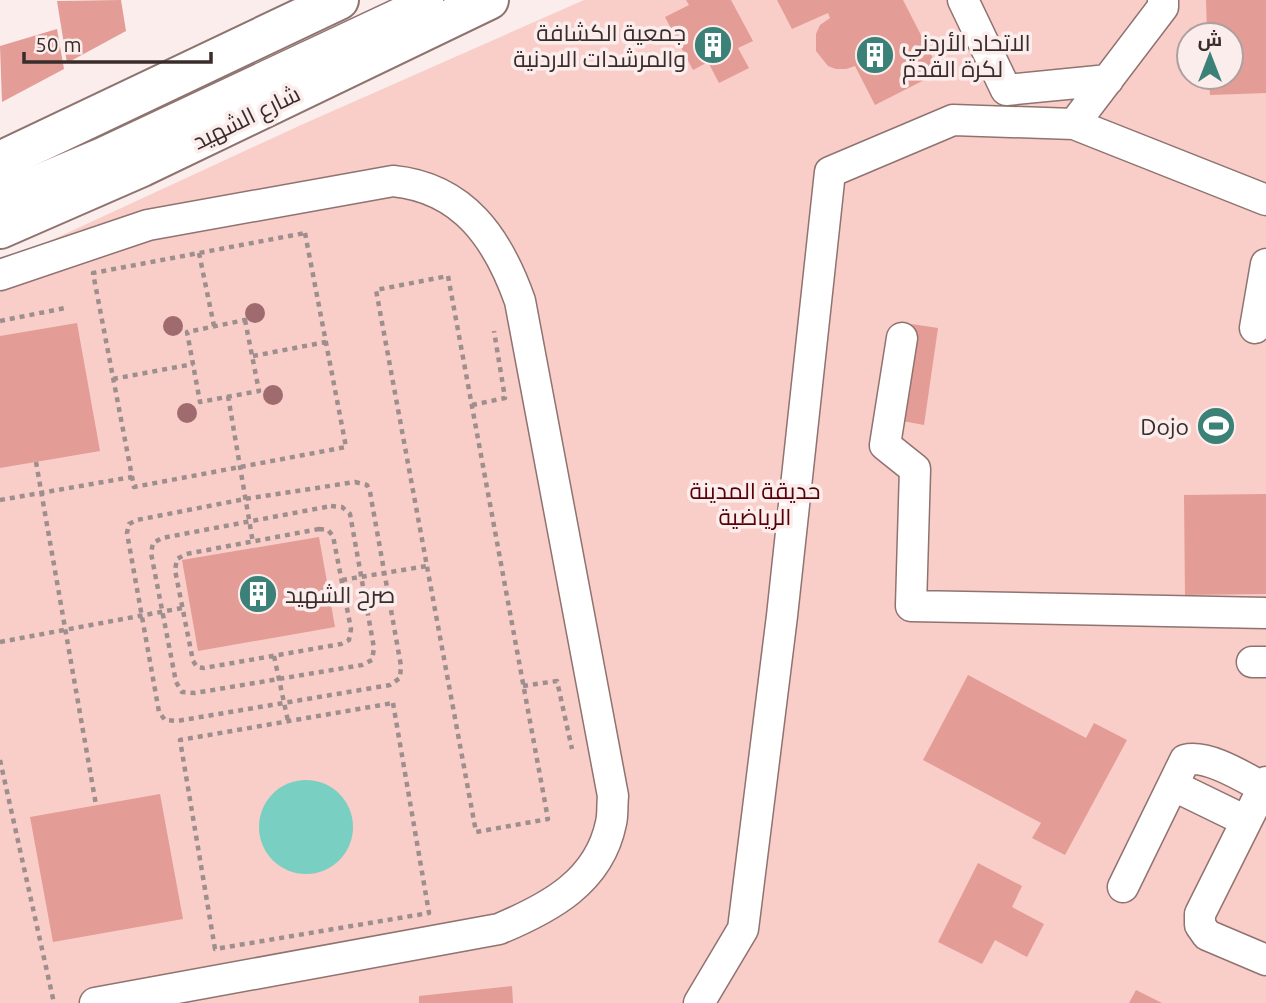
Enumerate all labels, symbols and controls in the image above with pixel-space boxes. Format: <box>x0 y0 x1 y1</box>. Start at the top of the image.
place label: جمعية الكشافة والمرشدات الاردنية <box>513 20 686 72</box>
scale bar <box>24 21 212 65</box>
north arrow <box>1175 21 1245 91</box>
building icon: جمعية الكشافة والمرشدات الاردنية <box>692 24 734 66</box>
text: ش <box>1198 28 1222 51</box>
place label: الاتحاد الأردني لكرة القدم <box>902 30 1031 85</box>
text: 50 m <box>35 32 82 56</box>
building icon: الاتحاد الأردني لكرة القدم <box>854 34 896 76</box>
street label: شارع الشهيد <box>188 80 306 157</box>
sports icon: Dojo <box>1195 405 1237 447</box>
place label: Dojo <box>1140 414 1189 439</box>
park label: حديقة المدينة الرياضية <box>689 478 821 530</box>
building icon: صرح الشهيد <box>237 573 279 615</box>
place label: صرح الشهيد <box>285 582 395 611</box>

